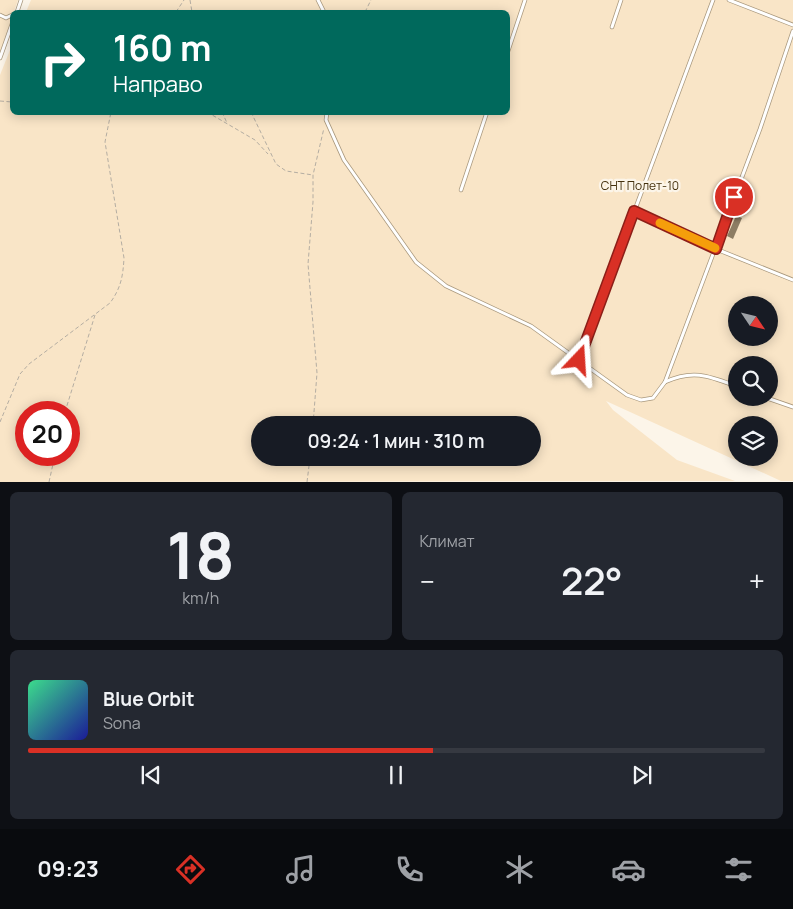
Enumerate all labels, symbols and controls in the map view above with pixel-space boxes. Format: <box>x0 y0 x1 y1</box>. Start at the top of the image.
text: 160 m <box>113 24 212 72</box>
icon: right <box>30 30 95 95</box>
text: Направо <box>113 69 203 99</box>
pin <box>713 176 755 218</box>
park label: СНТ Полет-10 <box>601 177 679 194</box>
icon: arrive <box>720 183 748 211</box>
north arrow <box>728 296 778 346</box>
map controls <box>728 296 778 466</box>
position arrow <box>552 333 604 385</box>
button: search <box>728 356 778 406</box>
speed limit sign: 20 <box>15 401 80 466</box>
button: layers <box>728 416 778 466</box>
text: 09:24 · 1 мин · 310 m <box>307 428 485 454</box>
text: 18 <box>167 510 235 599</box>
text: Климат <box>420 530 475 552</box>
text: 22° <box>561 554 623 606</box>
text: − <box>420 562 435 600</box>
text: + <box>749 562 765 600</box>
text: km/h <box>182 587 219 609</box>
text: Blue Orbit <box>103 686 195 712</box>
text: Sona <box>103 712 141 734</box>
icon: previous <box>137 761 165 789</box>
icon: pause <box>382 761 410 789</box>
icon: next <box>628 761 656 789</box>
icon: directions <box>173 852 208 887</box>
icon: music <box>283 852 318 887</box>
icon: phone <box>392 852 427 887</box>
icon: climate <box>502 852 537 887</box>
icon: car <box>611 852 646 887</box>
icon: filters <box>721 852 756 887</box>
text: 09:23 <box>37 854 99 884</box>

